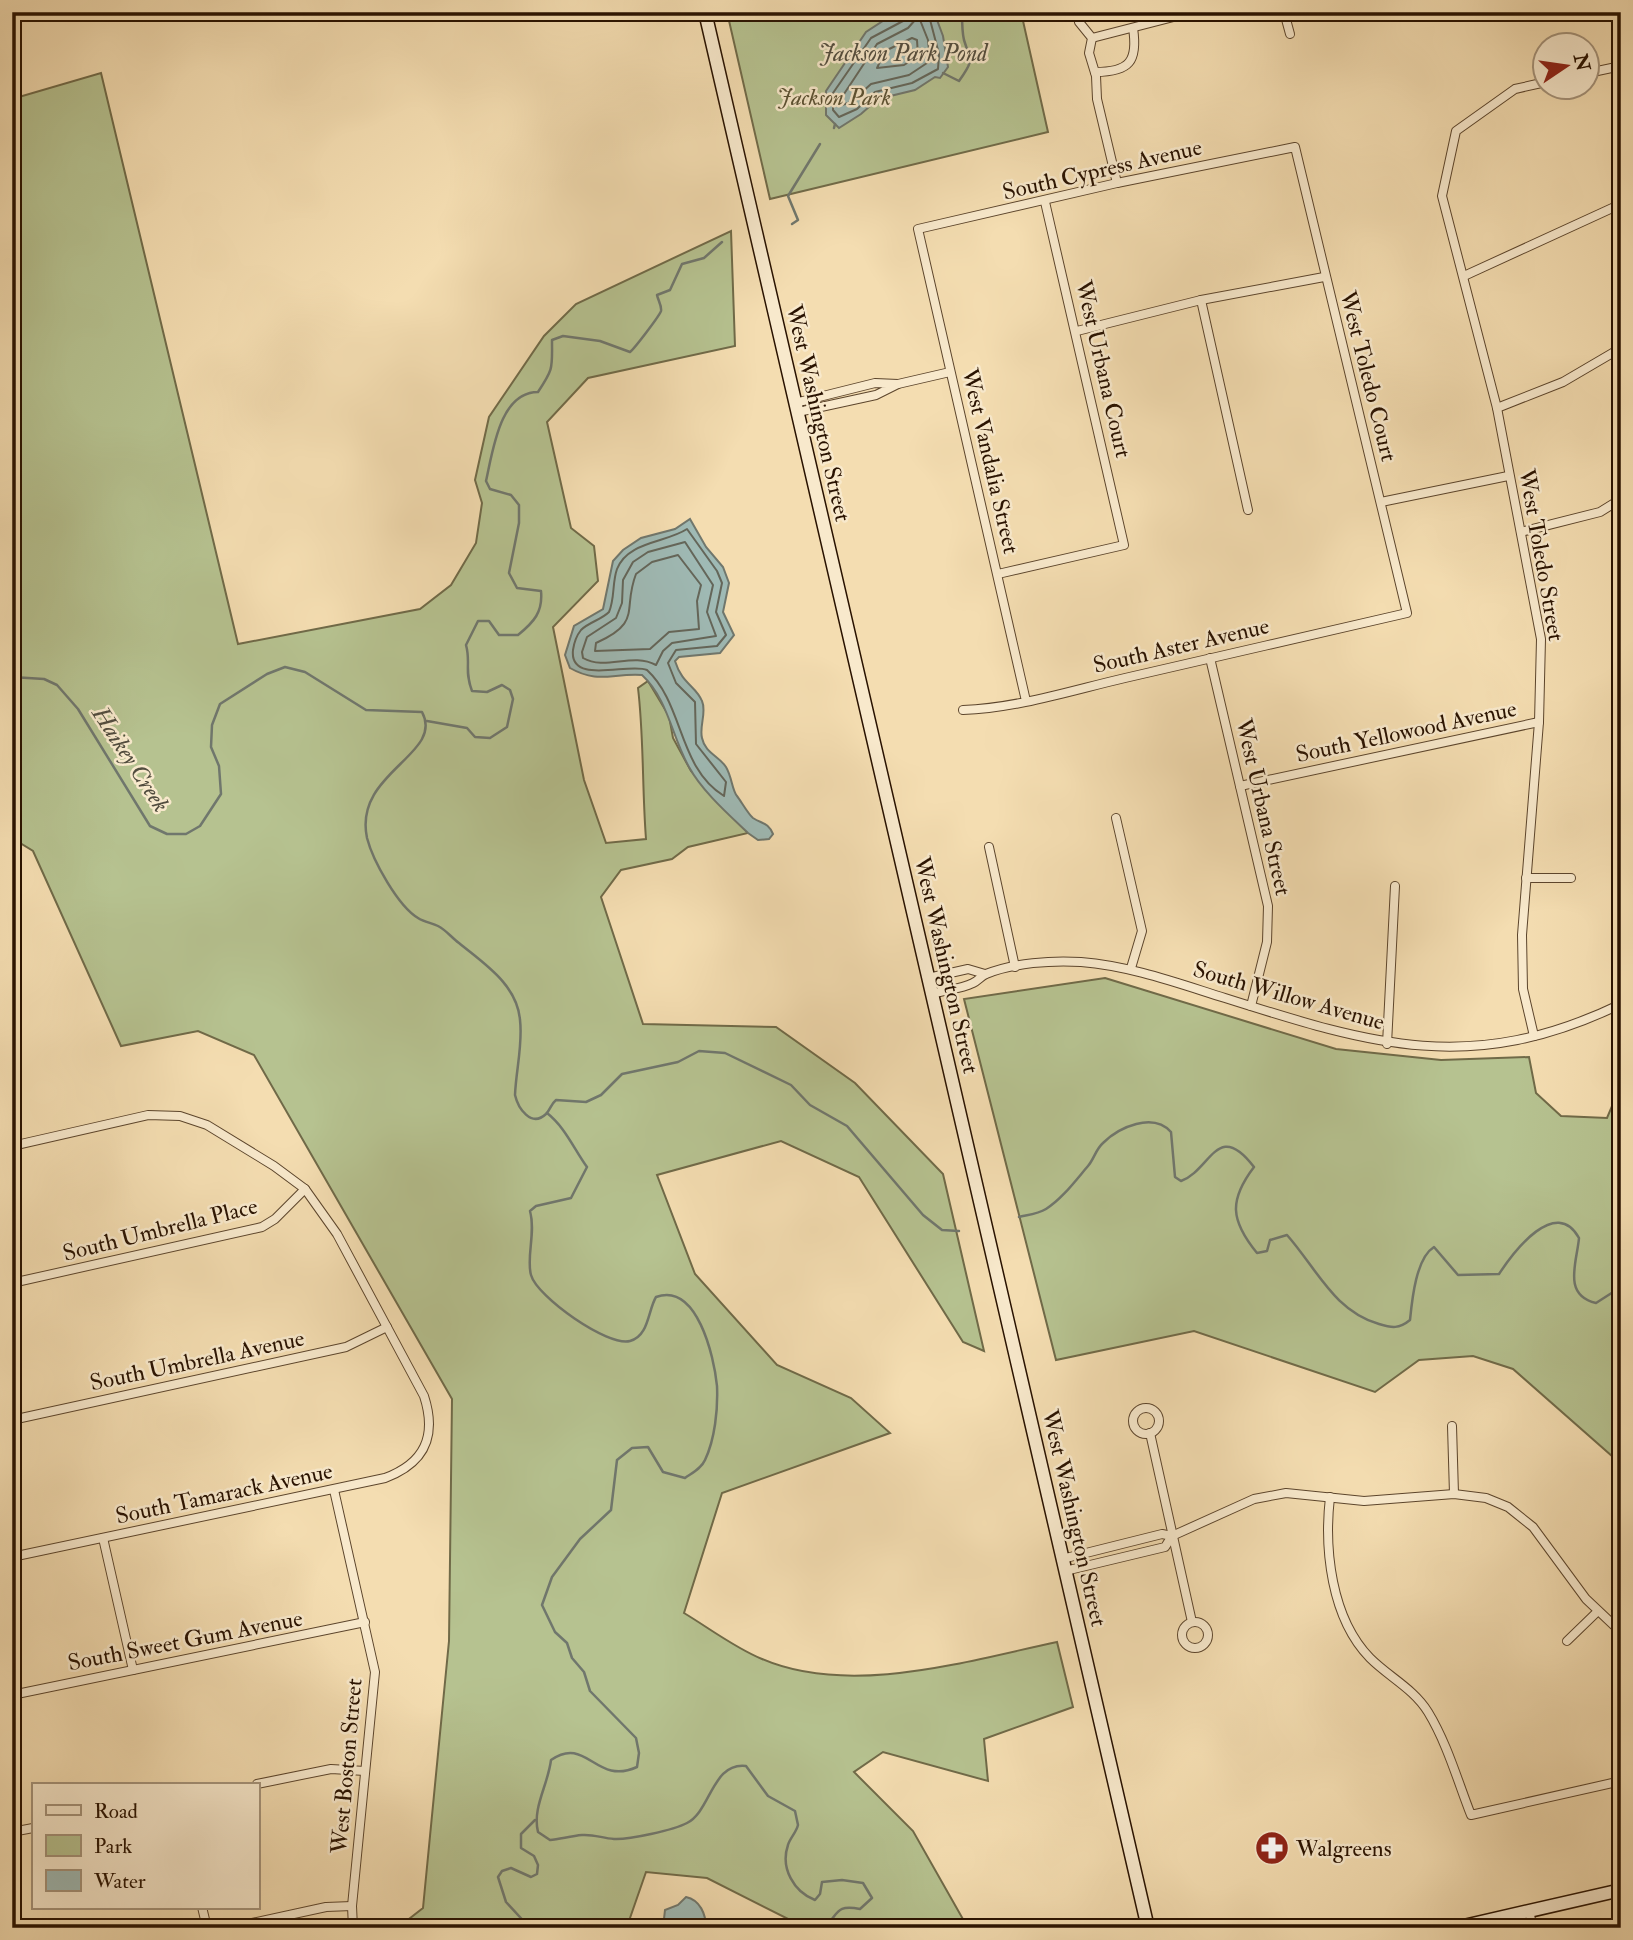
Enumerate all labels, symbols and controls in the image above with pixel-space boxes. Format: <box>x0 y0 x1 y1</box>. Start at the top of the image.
north arrow <box>1532 32 1602 102</box>
water label: Jackson Park Pond <box>819 38 989 69</box>
text: N <box>1568 50 1595 74</box>
park label: Jackson Park <box>777 83 891 112</box>
street label: South Cypress Avenue <box>1000 132 1205 207</box>
street label: West Urbana Court <box>1069 277 1138 461</box>
street label: West Toledo Court <box>1333 287 1404 464</box>
street label: West Washington Street <box>779 301 858 524</box>
street label: West Vandalia Street <box>955 365 1026 557</box>
street label: West Toledo Street <box>1512 466 1571 643</box>
street label: South Aster Avenue <box>1090 611 1272 680</box>
street label: South Yellowood Avenue <box>1293 694 1519 769</box>
water label: Haikey Creek <box>84 700 176 818</box>
street label: West Urbana Street <box>1229 715 1298 898</box>
street label: West Washington Street <box>907 853 986 1076</box>
street label: South Willow Avenue <box>1190 954 1388 1037</box>
street label: South Umbrella Place <box>60 1191 261 1268</box>
street label: South Umbrella Avenue <box>87 1324 307 1397</box>
street label: West Washington Street <box>1035 1406 1114 1629</box>
street label: South Tamarack Avenue <box>113 1456 336 1531</box>
street label: South Sweet Gum Avenue <box>65 1603 305 1677</box>
street label: West Boston Street <box>324 1677 369 1856</box>
legend <box>32 1783 259 1909</box>
text: Road <box>94 1798 139 1825</box>
pharmacy icon: Walgreens <box>1253 1829 1291 1867</box>
text: Park <box>94 1833 132 1860</box>
place label: Walgreens <box>1295 1834 1392 1863</box>
text: Water <box>93 1868 146 1895</box>

